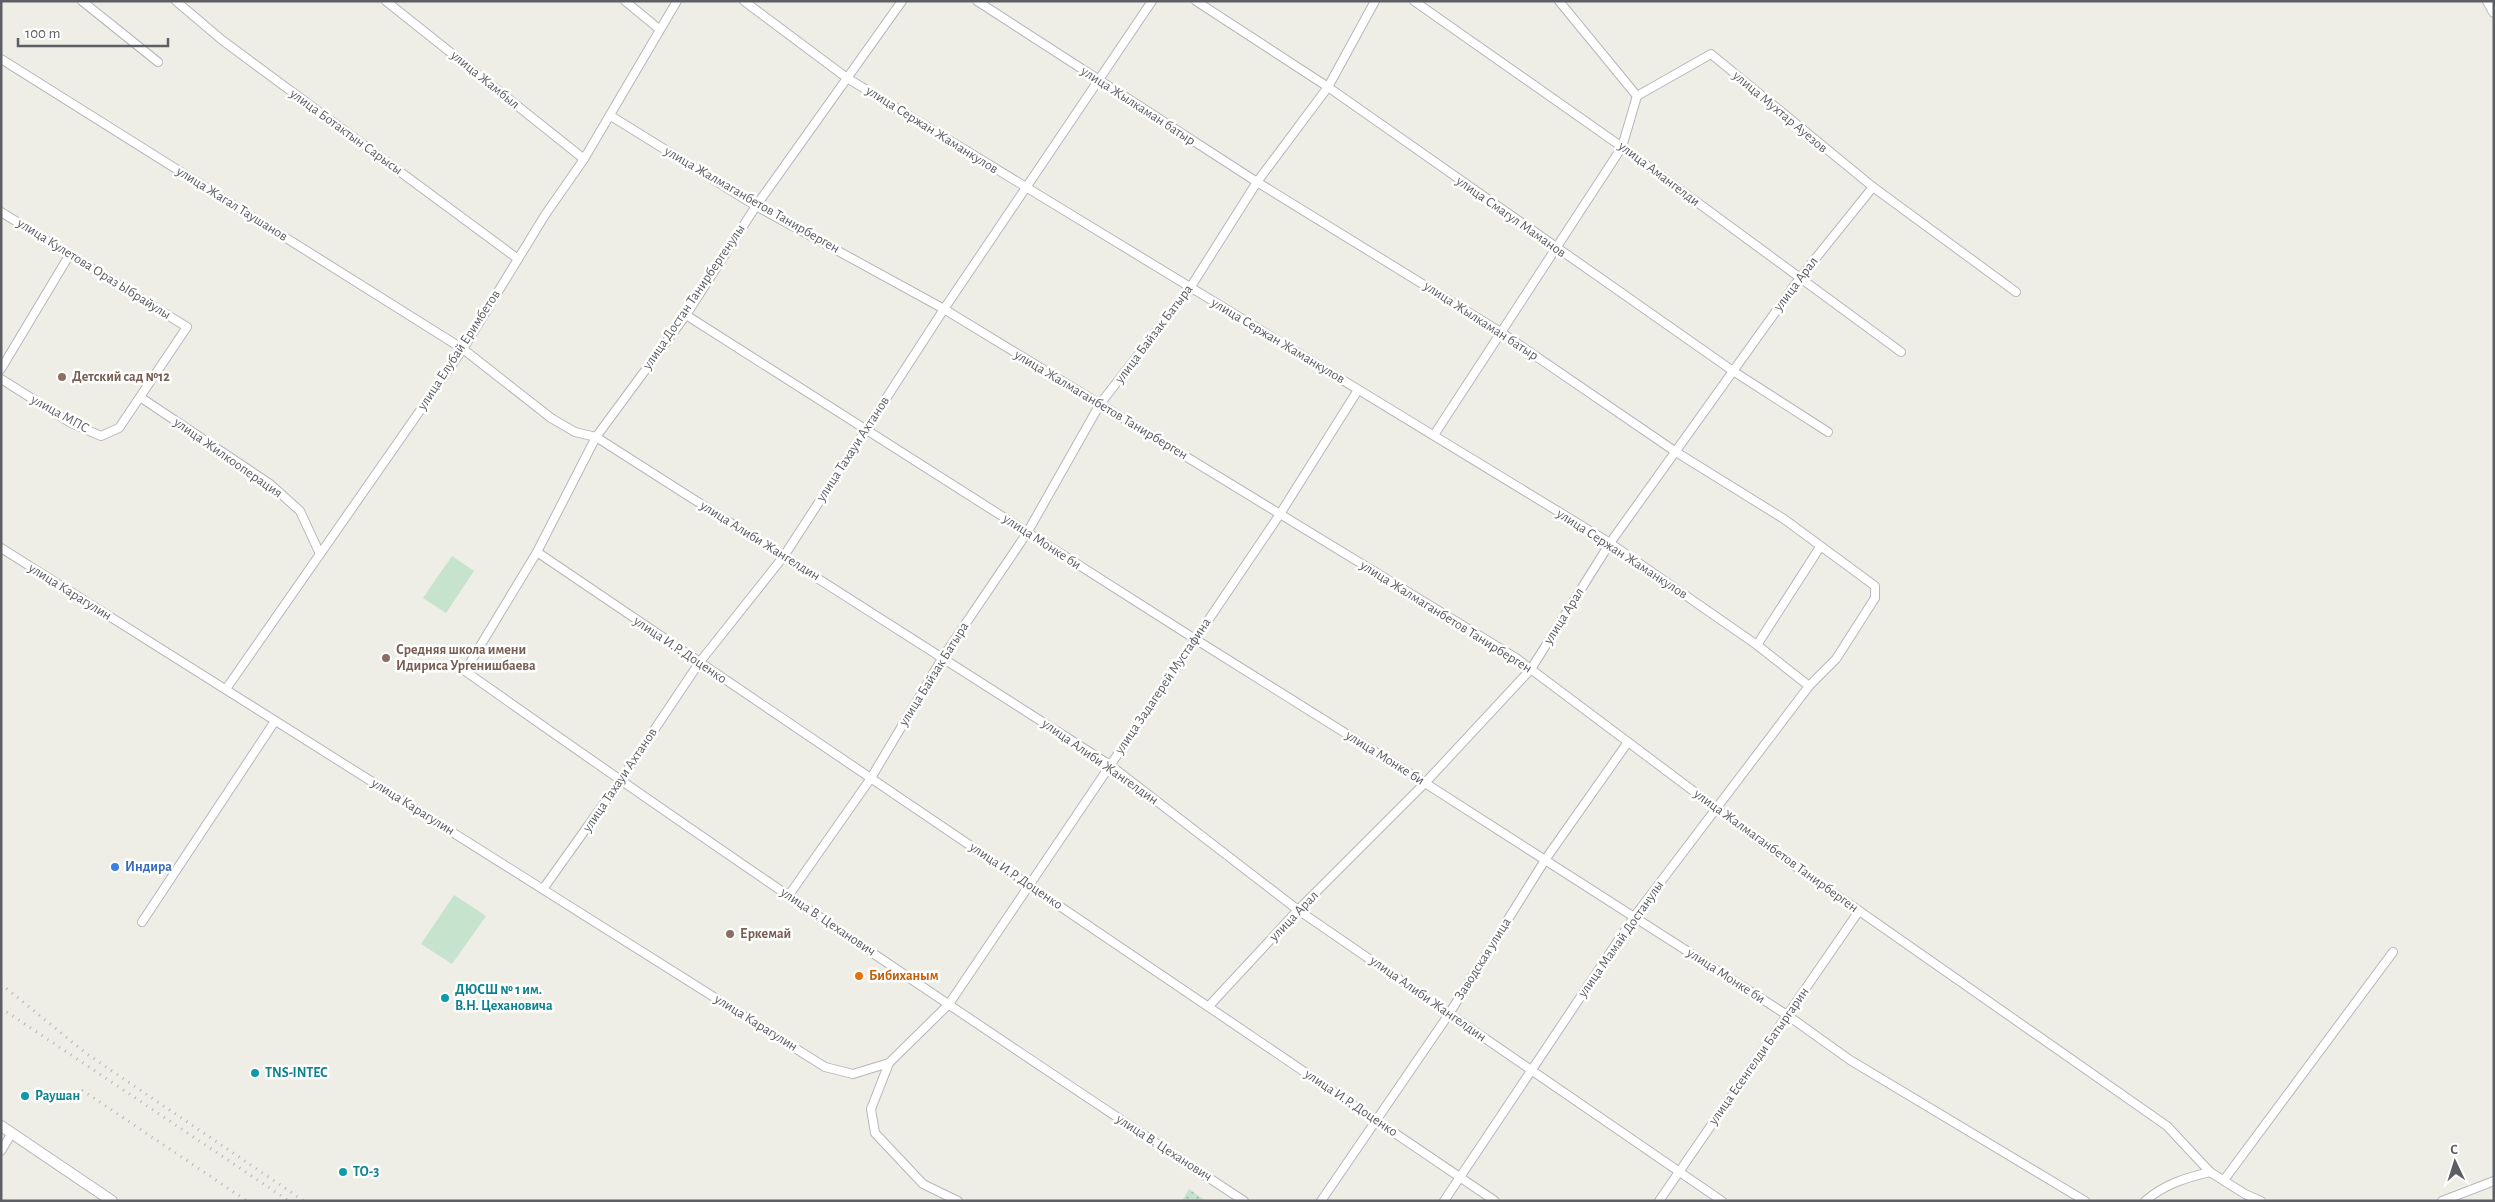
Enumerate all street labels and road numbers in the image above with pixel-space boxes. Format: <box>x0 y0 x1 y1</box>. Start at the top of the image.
street label: улица Жамбыл <box>447 48 522 112</box>
street label: улица Жылкаман батыр <box>1077 63 1198 148</box>
street label: улица Мухтар Ауезов <box>1729 68 1830 156</box>
street label: улица Сержан Жаманкулов <box>863 83 1001 176</box>
street label: улица Ботактын Сарысы <box>286 86 405 177</box>
street label: улица Амангелди <box>1615 138 1702 209</box>
street label: улица Жалмаганбетов Танирберген <box>661 144 842 256</box>
street label: улица Жагал Таушанов <box>173 164 290 244</box>
street label: улица Смагул Маманов <box>1453 173 1568 260</box>
street label: улица Кулетова Ораз Ыбрайулы <box>14 215 173 322</box>
street label: улица Достан Танирбергенулы <box>640 222 748 373</box>
street label: улица Арал <box>1771 254 1821 314</box>
street label: улица Жылкаман батыр <box>1420 278 1541 363</box>
street label: улица Байзак Батыра <box>1112 282 1196 387</box>
street label: улица Елубай Еримбетов <box>415 288 503 413</box>
street label: улица Сержан Жаманкулов <box>1208 295 1347 386</box>
street label: улица Жалмаганбетов Танирберген <box>1011 347 1190 462</box>
street label: улица МПС <box>28 392 92 436</box>
street label: улица Тахауи Ахтанов <box>813 394 892 505</box>
street label: улица Жилкооперация <box>170 415 285 501</box>
street label: улица Алиби Жангелдин <box>697 498 822 584</box>
street label: улица Сержан Жаманкулов <box>1553 506 1690 602</box>
street label: улица Монке би <box>1000 511 1084 572</box>
street label: улица Жалмаганбетов Танирберген <box>1357 558 1534 676</box>
street label: улица Карагулин <box>25 560 114 623</box>
street label: улица Арал <box>1541 585 1587 648</box>
street label: улица И.Р. Доценко <box>630 613 729 686</box>
street label: улица Задагерей Мустафина <box>1112 615 1214 757</box>
street label: улица Байзак Батыра <box>896 619 972 729</box>
street label: улица Алиби Жангелдин <box>1038 716 1161 807</box>
street label: улица Тахауи Ахтанов <box>580 726 660 835</box>
street label: улица Монке би <box>1342 728 1427 788</box>
street label: улица Карагулин <box>368 775 457 838</box>
street label: улица Жалмаганбетов Танирберген <box>1690 786 1861 915</box>
street label: улица И.Р. Доценко <box>966 839 1065 912</box>
street label: улица Мамай Достанулы <box>1575 878 1667 1001</box>
street label: улица В. Цеханович <box>777 885 878 959</box>
street label: улица Арал <box>1266 888 1321 944</box>
street label: Заводская улица <box>1452 915 1514 1002</box>
street label: улица Монке би <box>1684 945 1768 1006</box>
street label: улица Алиби Жангелдин <box>1366 953 1489 1044</box>
street label: улица Есенгелди Батыргарин <box>1706 985 1812 1128</box>
street label: улица Карагулин <box>711 991 800 1054</box>
street label: улица И.Р. Доценко <box>1301 1066 1400 1139</box>
street label: улица В. Цеханович <box>1113 1111 1214 1184</box>

